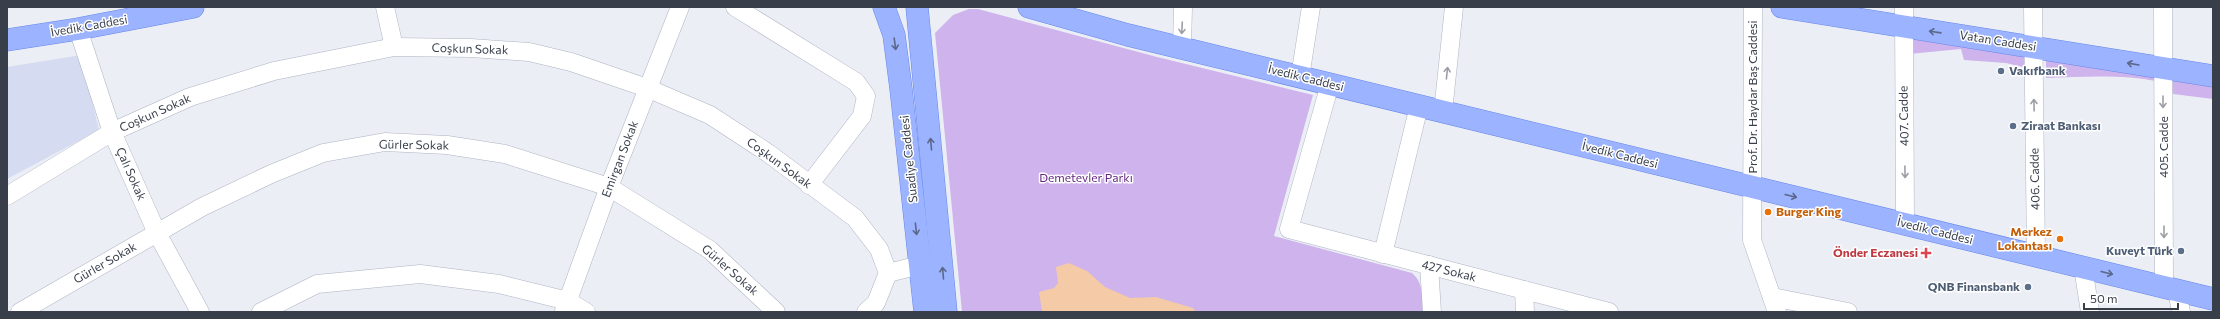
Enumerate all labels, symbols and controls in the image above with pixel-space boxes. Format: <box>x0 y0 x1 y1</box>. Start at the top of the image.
street label: İvedik Caddesi <box>49 11 128 39</box>
street label: Prof. Dr. Haydar Baş Caddesi <box>1745 20 1759 174</box>
one-way arrow <box>1179 21 1186 34</box>
street label: Vatan Caddesi <box>1959 27 2038 53</box>
one-way arrow <box>1929 28 1942 36</box>
one-way arrow <box>891 37 899 50</box>
street label: Coşkun Sokak <box>432 40 509 56</box>
one-way arrow <box>2127 59 2140 67</box>
street label: İvedik Caddesi <box>1267 61 1346 93</box>
place label: Vakıfbank <box>2009 63 2066 77</box>
marker: Vakıfbank <box>1996 66 2006 76</box>
one-way arrow <box>1443 67 1450 80</box>
street label: 407. Cadde <box>1895 86 1911 146</box>
street label: Coşkun Sokak <box>117 90 193 134</box>
one-way arrow <box>2159 95 2167 108</box>
one-way arrow <box>2030 99 2038 112</box>
street label: Suadiye Caddesi <box>896 115 920 204</box>
street label: 405. Cadde <box>2156 116 2170 178</box>
street label: Emirgan Sokak <box>598 118 640 199</box>
place label: Ziraat Bankası <box>2021 118 2101 132</box>
marker: Ziraat Bankası <box>2008 121 2018 131</box>
street label: Coşkun Sokak <box>744 134 815 191</box>
street label: Gürler Sokak <box>379 136 450 152</box>
one-way arrow <box>927 138 934 151</box>
street label: İvedik Caddesi <box>1581 138 1660 170</box>
street label: Çalı Sokak <box>114 145 150 203</box>
street label: 406. Cadde <box>2026 148 2042 210</box>
one-way arrow <box>1901 165 1909 178</box>
park label: Demetevler Parkı <box>1039 170 1133 184</box>
one-way arrow <box>1784 193 1797 201</box>
place label: Burger King <box>1776 204 1841 218</box>
marker: Burger King <box>1763 207 1773 217</box>
street label: İvedik Caddesi <box>1896 214 1975 246</box>
one-way arrow <box>912 222 920 235</box>
place label: Merkez Lokantası <box>1997 224 2052 252</box>
one-way arrow <box>2160 225 2168 238</box>
marker: Merkez Lokantası <box>2055 234 2065 244</box>
street label: Gürler Sokak <box>71 238 139 286</box>
street label: Gürler Sokak <box>700 241 762 298</box>
place label: Kuveyt Türk <box>2106 243 2173 257</box>
place label: Önder Eczanesi <box>1833 245 1918 259</box>
marker: Kuveyt Türk <box>2176 246 2186 256</box>
marker: Önder Eczanesi <box>1921 248 1931 258</box>
street label: 427 Sokak <box>1420 256 1478 284</box>
one-way arrow <box>939 267 947 280</box>
one-way arrow <box>2101 270 2114 278</box>
place label: QNB Finansbank <box>1928 279 2020 293</box>
marker: QNB Finansbank <box>2023 282 2033 292</box>
scale bar <box>2084 285 2178 311</box>
text: 50 m <box>2090 291 2118 305</box>

